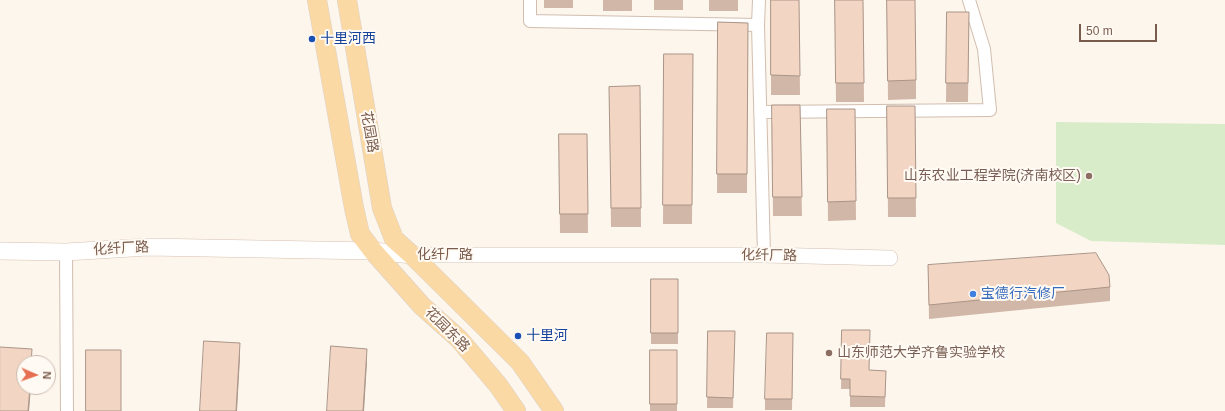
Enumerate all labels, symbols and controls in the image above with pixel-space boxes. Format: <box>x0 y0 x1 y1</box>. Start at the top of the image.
scale bar <box>1081 16 1159 42</box>
text: 50 m <box>1086 24 1113 38</box>
place label: 十里河西 <box>320 31 376 47</box>
marker: 十里河西 <box>307 34 317 44</box>
street label: 花园路 <box>357 110 381 154</box>
place label: 山东农业工程学院(济南校区) <box>904 168 1081 184</box>
marker: 山东农业工程学院(济南校区) <box>1084 171 1094 181</box>
street label: 化纤厂路 <box>93 239 149 259</box>
street label: 化纤厂路 <box>417 247 473 263</box>
street label: 化纤厂路 <box>741 247 797 265</box>
place label: 宝德行汽修厂 <box>981 286 1065 302</box>
marker: 宝德行汽修厂 <box>968 289 978 299</box>
street label: 花园东路 <box>421 304 473 356</box>
place label: 十里河 <box>526 328 568 344</box>
marker: 十里河 <box>513 331 523 341</box>
place label: 山东师范大学齐鲁实验学校 <box>837 345 1005 361</box>
marker: 山东师范大学齐鲁实验学校 <box>824 348 834 358</box>
north arrow <box>16 355 56 395</box>
text: N <box>41 371 53 380</box>

